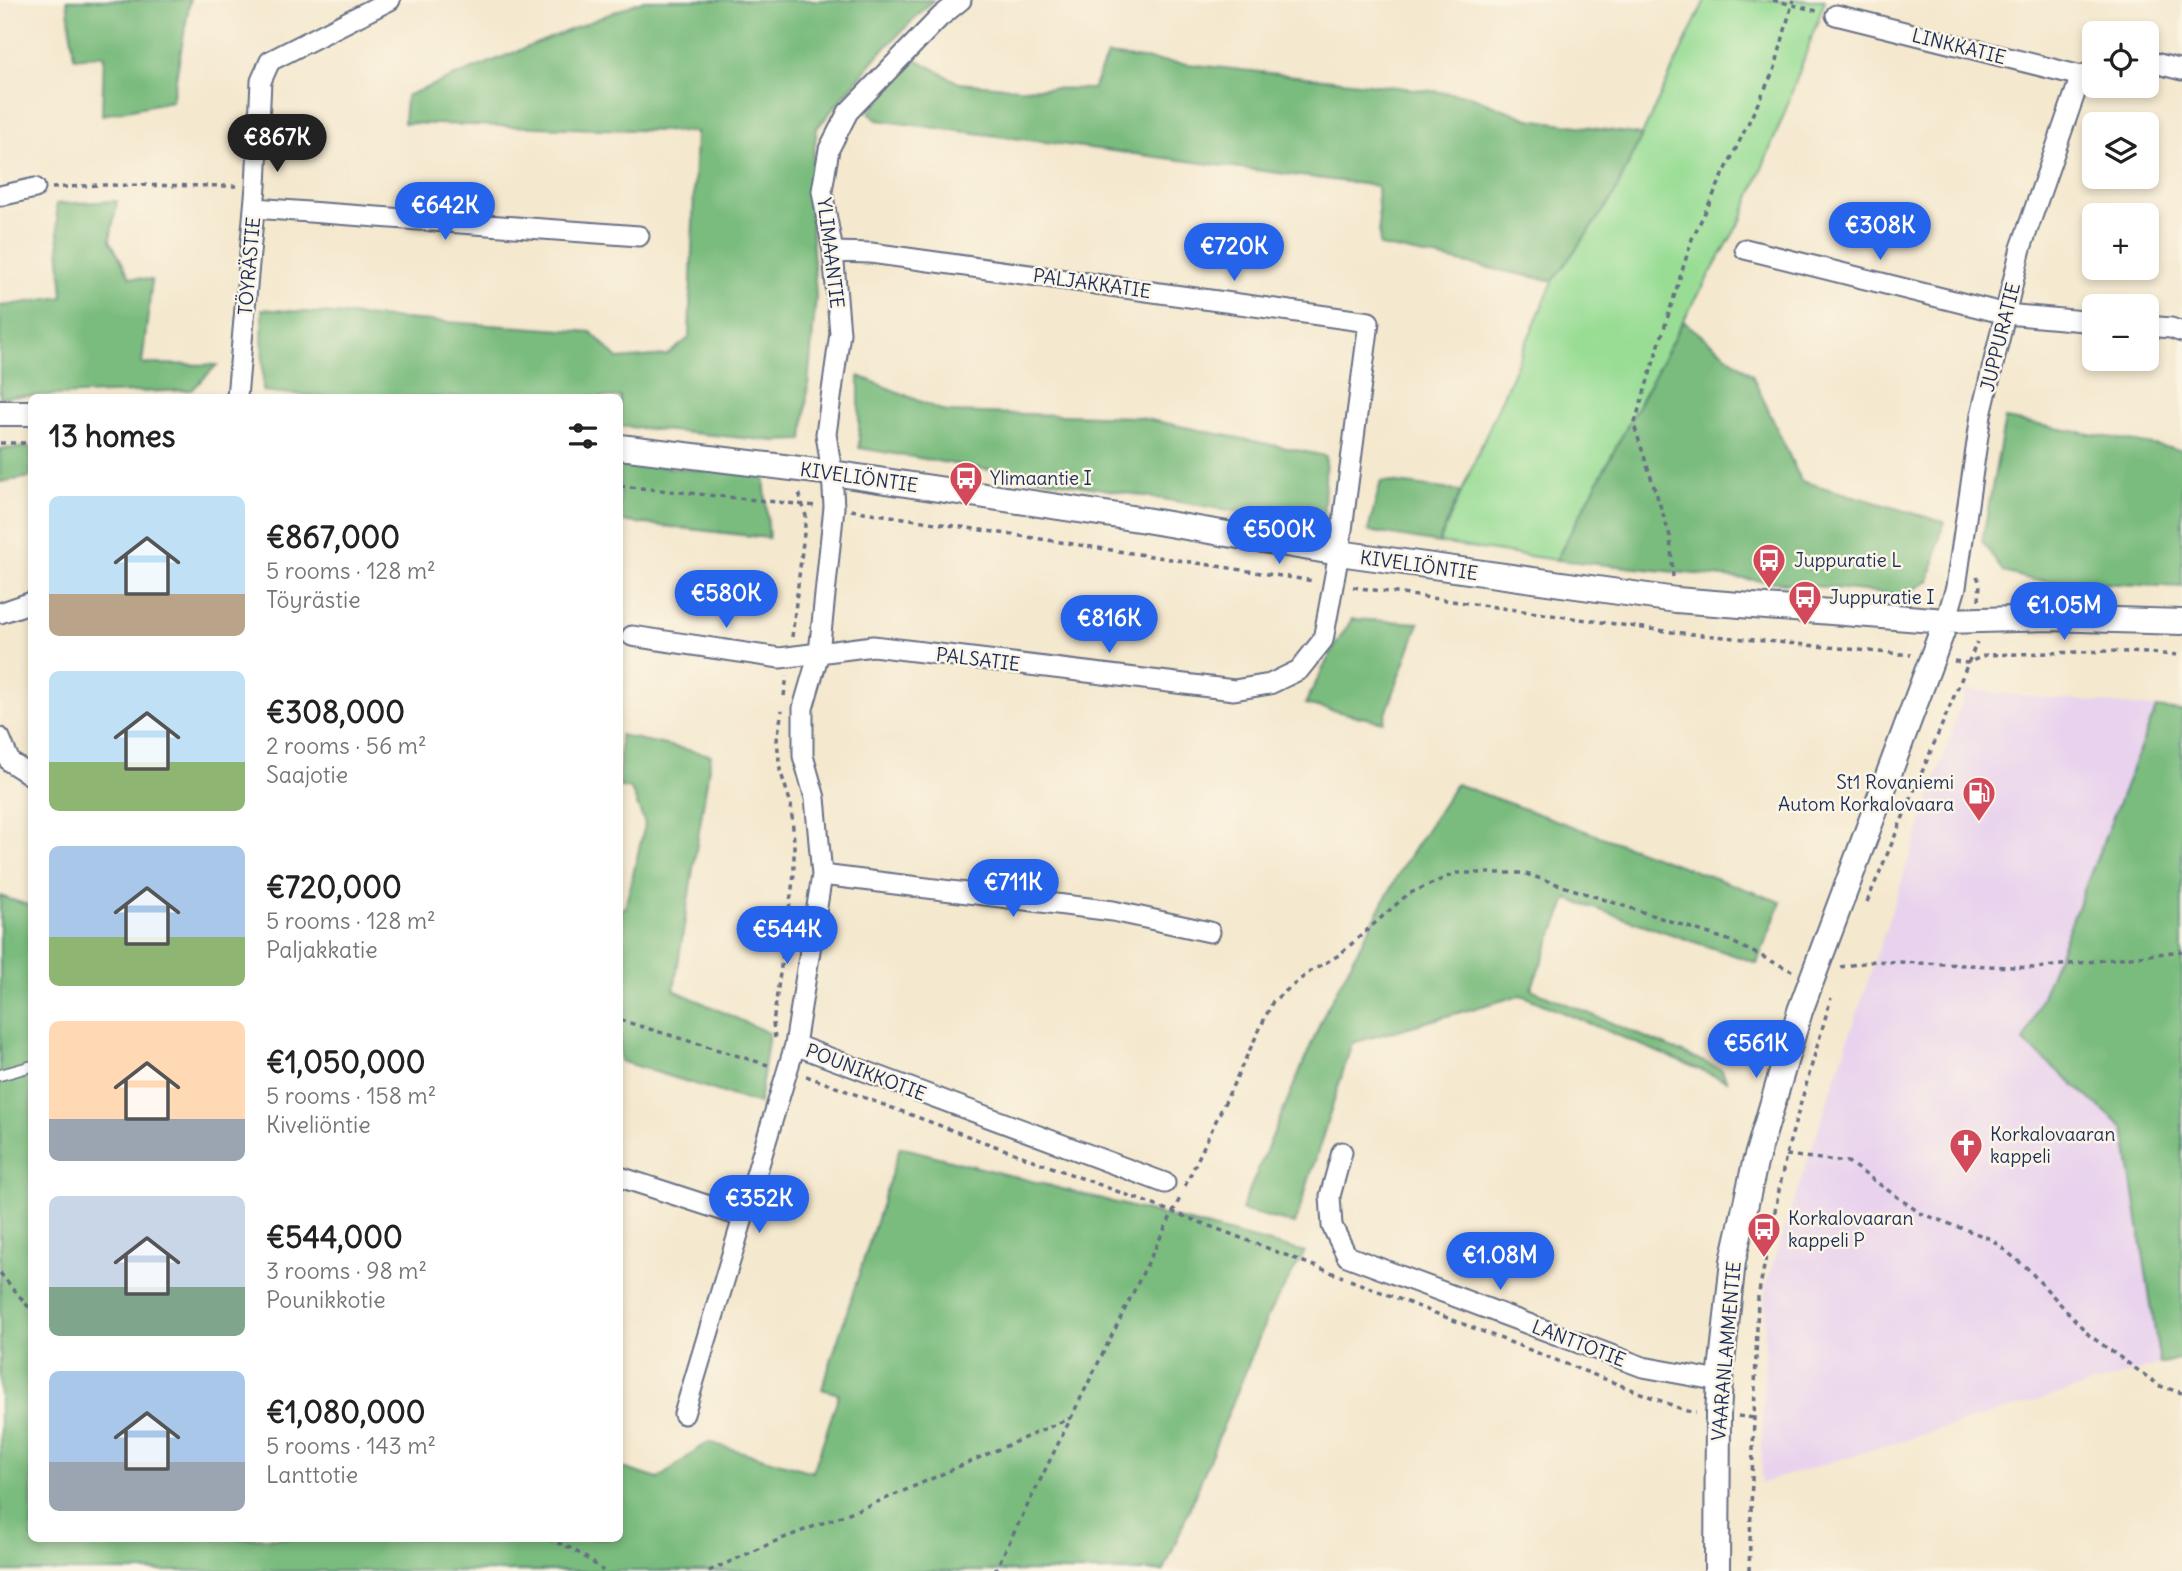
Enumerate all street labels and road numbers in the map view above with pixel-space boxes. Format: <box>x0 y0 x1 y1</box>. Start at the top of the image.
street label: LINKKATIE <box>1910 23 2008 69</box>
street label: YLIMAANTIE <box>812 196 850 310</box>
street label: TÖYRÄSTIE <box>233 216 265 316</box>
street label: PALJAKKATIE <box>1032 263 1152 303</box>
street label: JUPPURATIE <box>1975 280 2025 394</box>
street label: KIVELIÖNTIE <box>799 457 919 497</box>
street label: KIVELIÖNTIE <box>1359 545 1479 585</box>
street label: PALSATIE <box>935 642 1021 676</box>
street label: POUNIKKOTIE <box>802 1038 930 1106</box>
street label: VAARANLAMMENTIE <box>1706 1260 1746 1442</box>
street label: LANTTOTIE <box>1529 1314 1629 1372</box>

